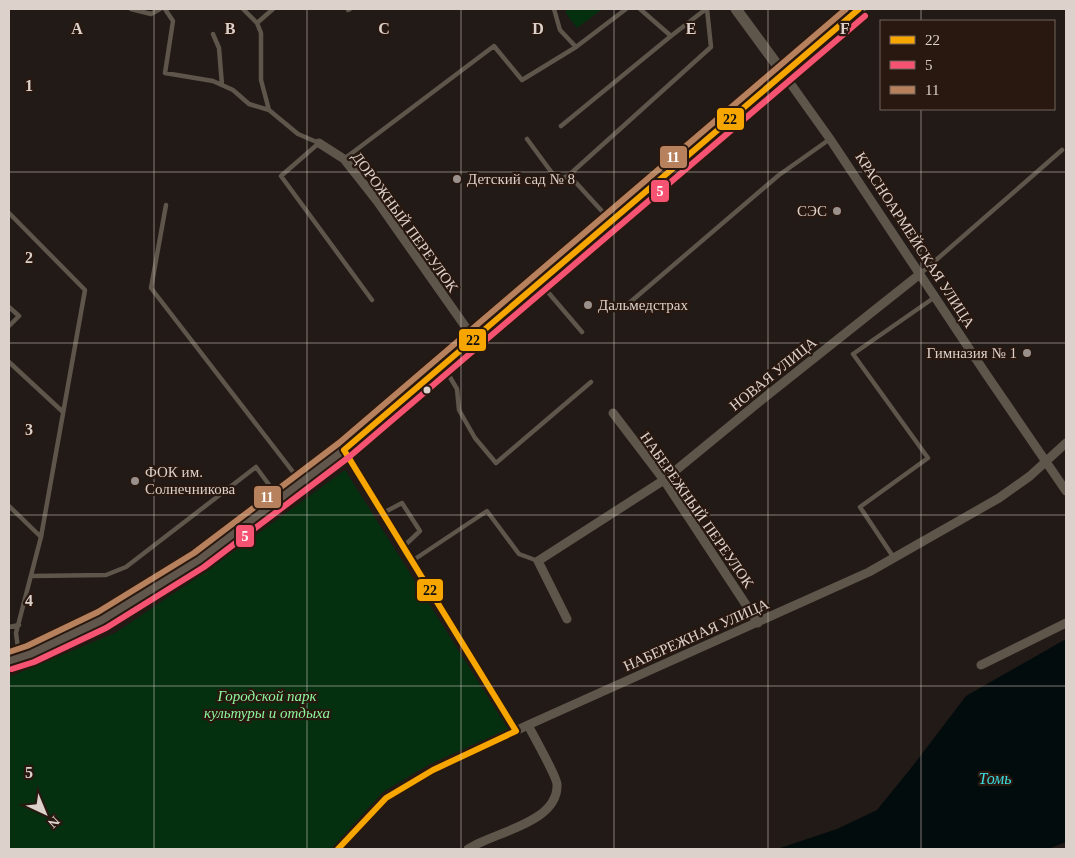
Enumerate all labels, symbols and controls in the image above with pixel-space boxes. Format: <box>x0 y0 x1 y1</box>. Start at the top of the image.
text: A <box>71 20 83 37</box>
text: B <box>225 20 236 37</box>
text: C <box>378 20 390 37</box>
text: D <box>532 20 544 37</box>
text: E <box>686 20 696 37</box>
text: F <box>840 20 850 37</box>
legend <box>880 20 1055 110</box>
text: 22 <box>925 32 940 48</box>
text: 5 <box>925 57 933 73</box>
text: 1 <box>25 77 33 94</box>
text: 11 <box>925 82 939 98</box>
line badge: 22 <box>716 107 745 131</box>
text: 22 <box>723 112 737 127</box>
line badge: 11 <box>659 145 688 169</box>
street label: ДОРОЖНЫЙ ПЕРЕУЛОК <box>349 149 462 296</box>
street label: КРАСНОАРМЕЙСКАЯ УЛИЦА <box>852 149 978 331</box>
text: 11 <box>666 150 680 165</box>
place label: Детский сад № 8 <box>467 171 575 187</box>
marker: Детский сад № 8 <box>451 173 463 185</box>
line badge: 5 <box>650 179 670 203</box>
text: 5 <box>657 184 664 199</box>
place label: СЭС <box>797 203 827 219</box>
marker: СЭС <box>831 205 843 217</box>
text: 2 <box>25 249 33 266</box>
place label: Дальмедстрах <box>598 297 688 313</box>
marker: Дальмедстрах <box>582 299 594 311</box>
line badge: 22 <box>458 328 487 352</box>
text: 22 <box>466 333 480 348</box>
street label: НОВАЯ УЛИЦА <box>726 334 820 414</box>
place label: Гимназия № 1 <box>927 345 1017 361</box>
marker: Гимназия № 1 <box>1021 347 1033 359</box>
unlabelled marker <box>422 385 432 395</box>
text: 3 <box>25 421 33 438</box>
street label: НАБЕРЕЖНЫЙ ПЕРЕУЛОК <box>637 429 758 592</box>
place label: ФОК им. Солнечникова <box>145 464 236 497</box>
marker: ФОК им. Солнечникова <box>129 475 141 487</box>
line badge: 11 <box>253 485 282 509</box>
text: 11 <box>260 490 274 505</box>
line badge: 5 <box>235 524 255 548</box>
text: 5 <box>242 529 249 544</box>
line badge: 22 <box>416 578 444 602</box>
text: 22 <box>423 583 437 598</box>
text: 4 <box>25 592 33 609</box>
street label: НАБЕРЕЖНАЯ УЛИЦА <box>621 596 771 674</box>
park label: Городской парк культуры и отдыха <box>204 688 330 721</box>
text: 5 <box>25 764 33 781</box>
water label: Томь <box>978 770 1012 787</box>
north arrow <box>20 788 70 838</box>
text: N <box>45 813 63 831</box>

